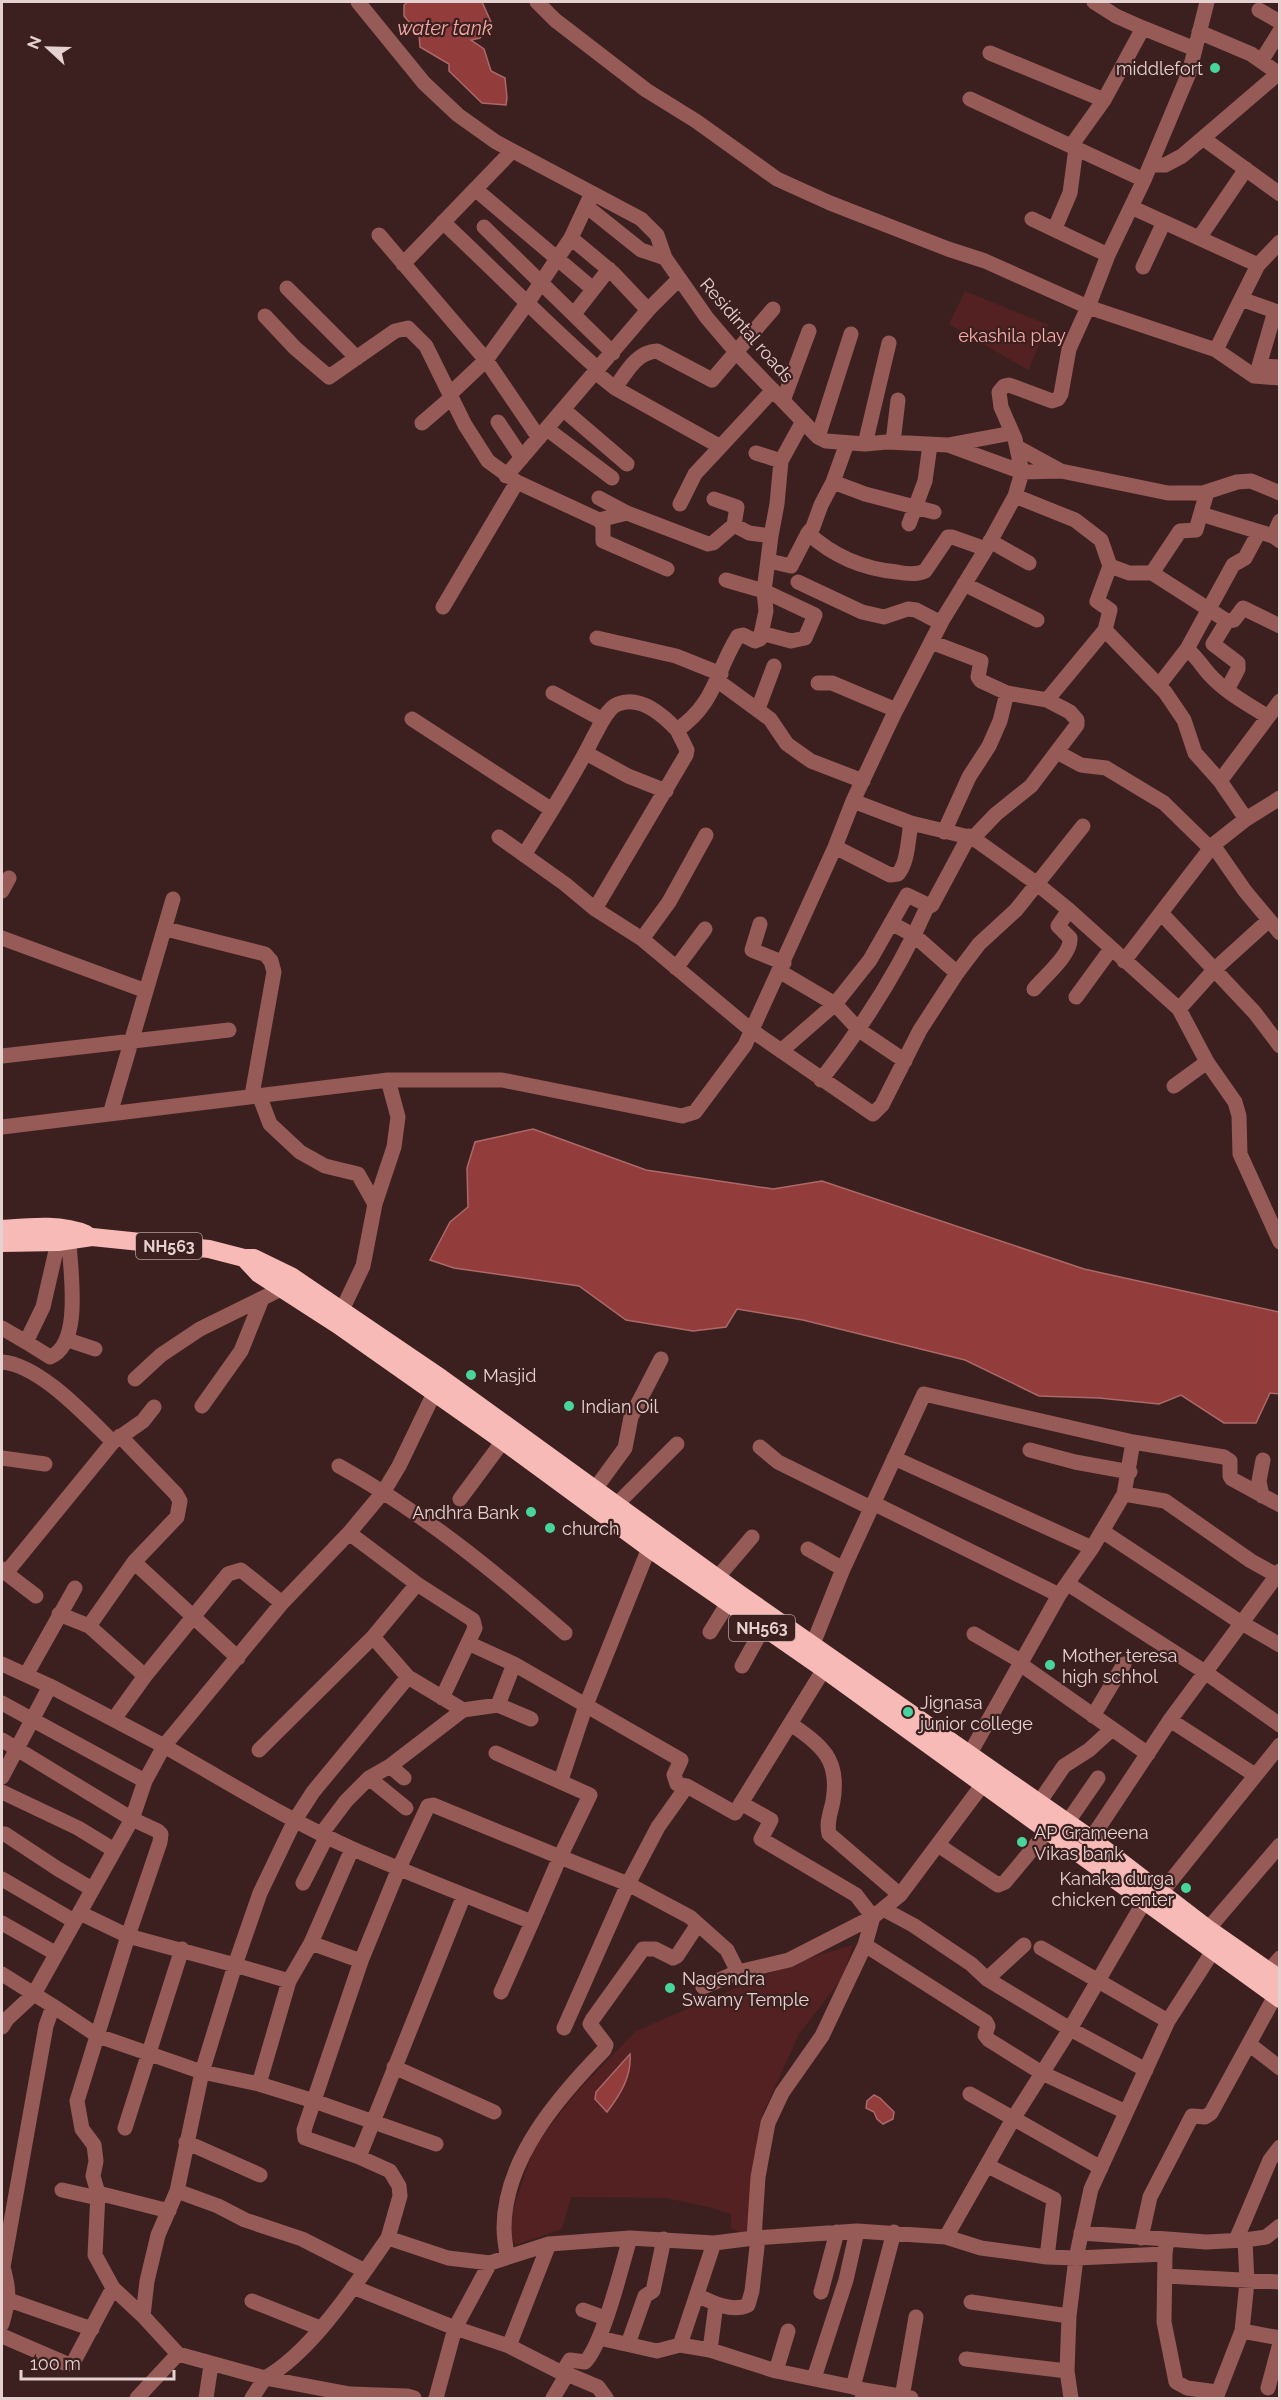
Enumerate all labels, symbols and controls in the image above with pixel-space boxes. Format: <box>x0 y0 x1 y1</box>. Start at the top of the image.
water label: water tank <box>397 16 493 40</box>
north arrow <box>18 18 78 78</box>
text: N <box>23 33 46 52</box>
place label: middlefort <box>1116 58 1203 79</box>
marker: middlefort <box>1208 61 1222 75</box>
street label: Residintal roads <box>696 274 798 387</box>
park label: ekashila play <box>958 325 1066 346</box>
road number: NH563 <box>136 1233 202 1259</box>
place label: Masjid <box>483 1365 536 1386</box>
marker: Masjid <box>464 1368 478 1382</box>
place label: Indian Oil <box>581 1396 658 1417</box>
marker: Indian Oil <box>562 1399 576 1413</box>
place label: Andhra Bank <box>412 1502 519 1523</box>
marker: Andhra Bank <box>524 1505 538 1519</box>
place label: church <box>562 1518 619 1539</box>
marker: church <box>543 1521 557 1535</box>
road number: NH563 <box>729 1615 795 1641</box>
place label: Mother teresa high schhol <box>1062 1645 1177 1687</box>
marker: Mother teresa high schhol <box>1043 1658 1057 1672</box>
place label: Jignasa junior college <box>917 1692 1033 1734</box>
marker: Jignasa junior college <box>901 1705 915 1719</box>
place label: AP Grameena Vikas bank <box>1034 1822 1148 1864</box>
marker: AP Grameena Vikas bank <box>1015 1835 1029 1849</box>
place label: Kanaka durga chicken center <box>1052 1868 1175 1910</box>
marker: Kanaka durga chicken center <box>1179 1881 1193 1895</box>
place label: Nagendra Swamy Temple <box>682 1968 810 2010</box>
marker: Nagendra Swamy Temple <box>663 1981 677 1995</box>
scale bar <box>21 2343 174 2381</box>
text: 100 m <box>30 2353 81 2374</box>

